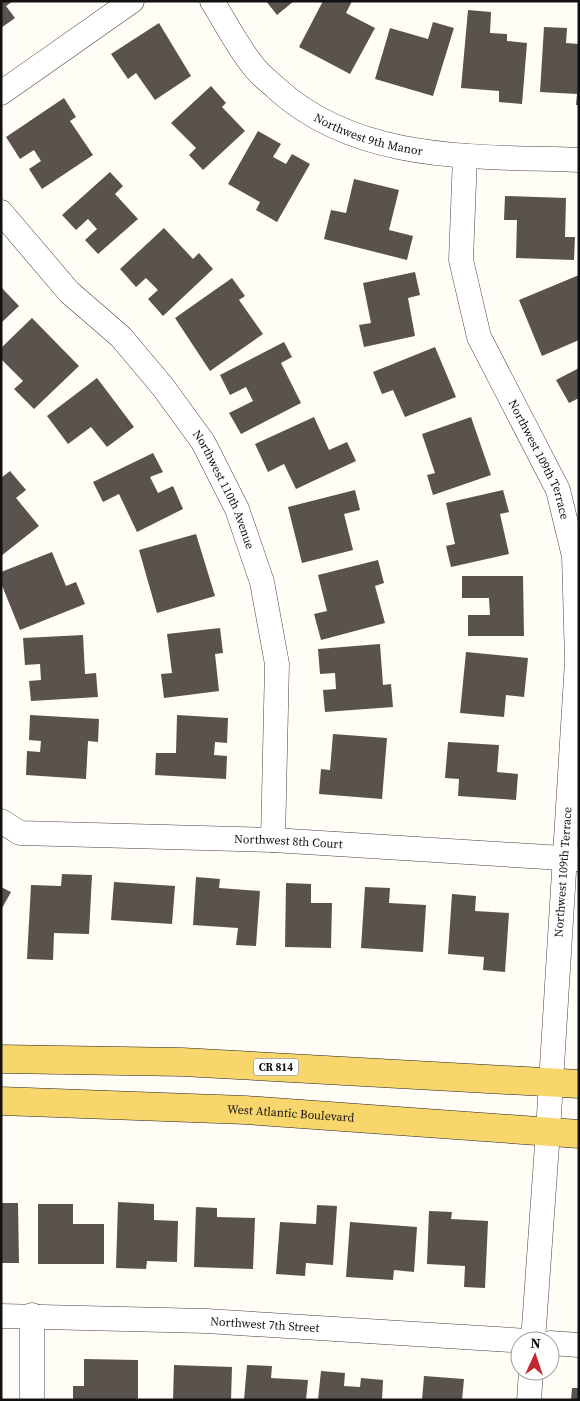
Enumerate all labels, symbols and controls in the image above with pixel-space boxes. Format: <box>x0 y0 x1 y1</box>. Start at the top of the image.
street label: Northwest 9th Manor <box>311 110 424 159</box>
street label: Northwest 109th Terrace <box>505 397 573 521</box>
street label: Northwest 110th Avenue <box>189 427 258 551</box>
street label: Northwest 109th Terrace <box>550 806 576 938</box>
street label: Northwest 8th Court <box>234 831 343 852</box>
road number: CR 814 <box>254 1058 298 1076</box>
street label: West Atlantic Boulevard <box>227 1101 355 1126</box>
street label: Northwest 7th Street <box>210 1313 320 1336</box>
north arrow <box>510 1331 560 1381</box>
text: N <box>530 1333 541 1353</box>

